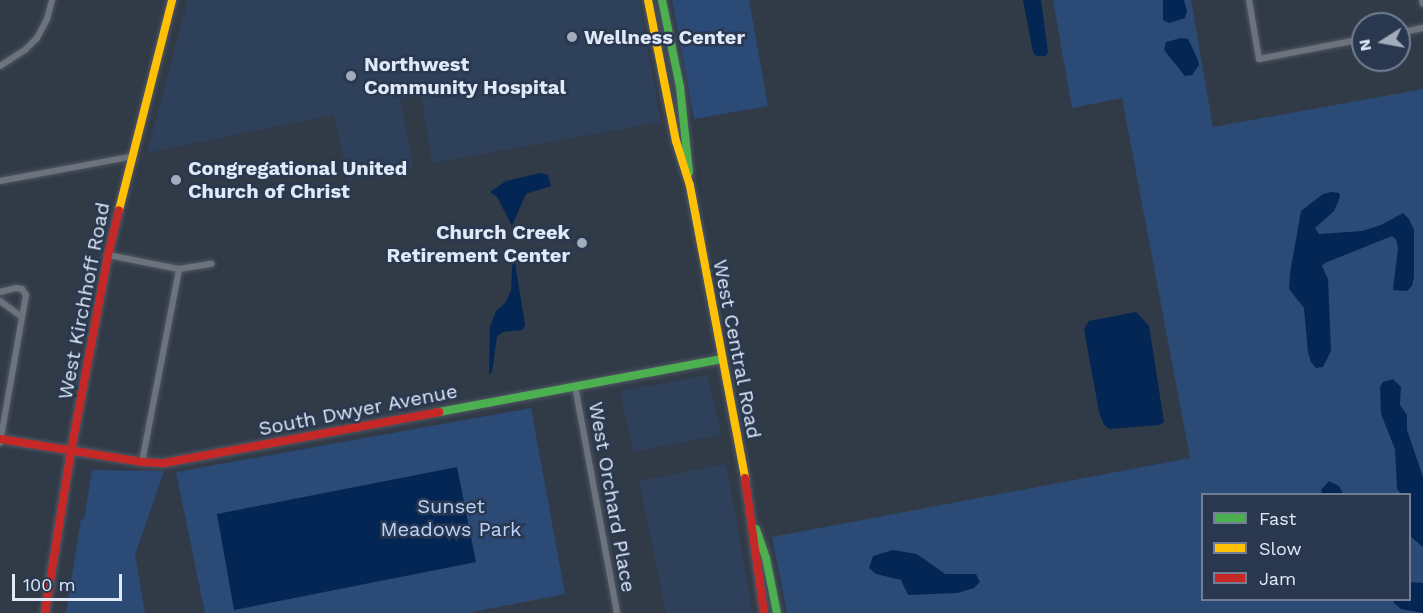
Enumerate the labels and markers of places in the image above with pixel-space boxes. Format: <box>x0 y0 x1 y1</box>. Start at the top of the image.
place label: Wellness Center <box>584 25 745 49</box>
marker: Wellness Center <box>565 30 579 44</box>
place label: Northwest Community Hospital <box>364 52 566 99</box>
marker: Northwest Community Hospital <box>342 67 360 85</box>
place label: Congregational United Church of Christ <box>188 156 408 203</box>
marker: Congregational United Church of Christ <box>169 173 183 187</box>
place label: Church Creek Retirement Center <box>387 220 570 267</box>
marker: Church Creek Retirement Center <box>575 236 589 250</box>

